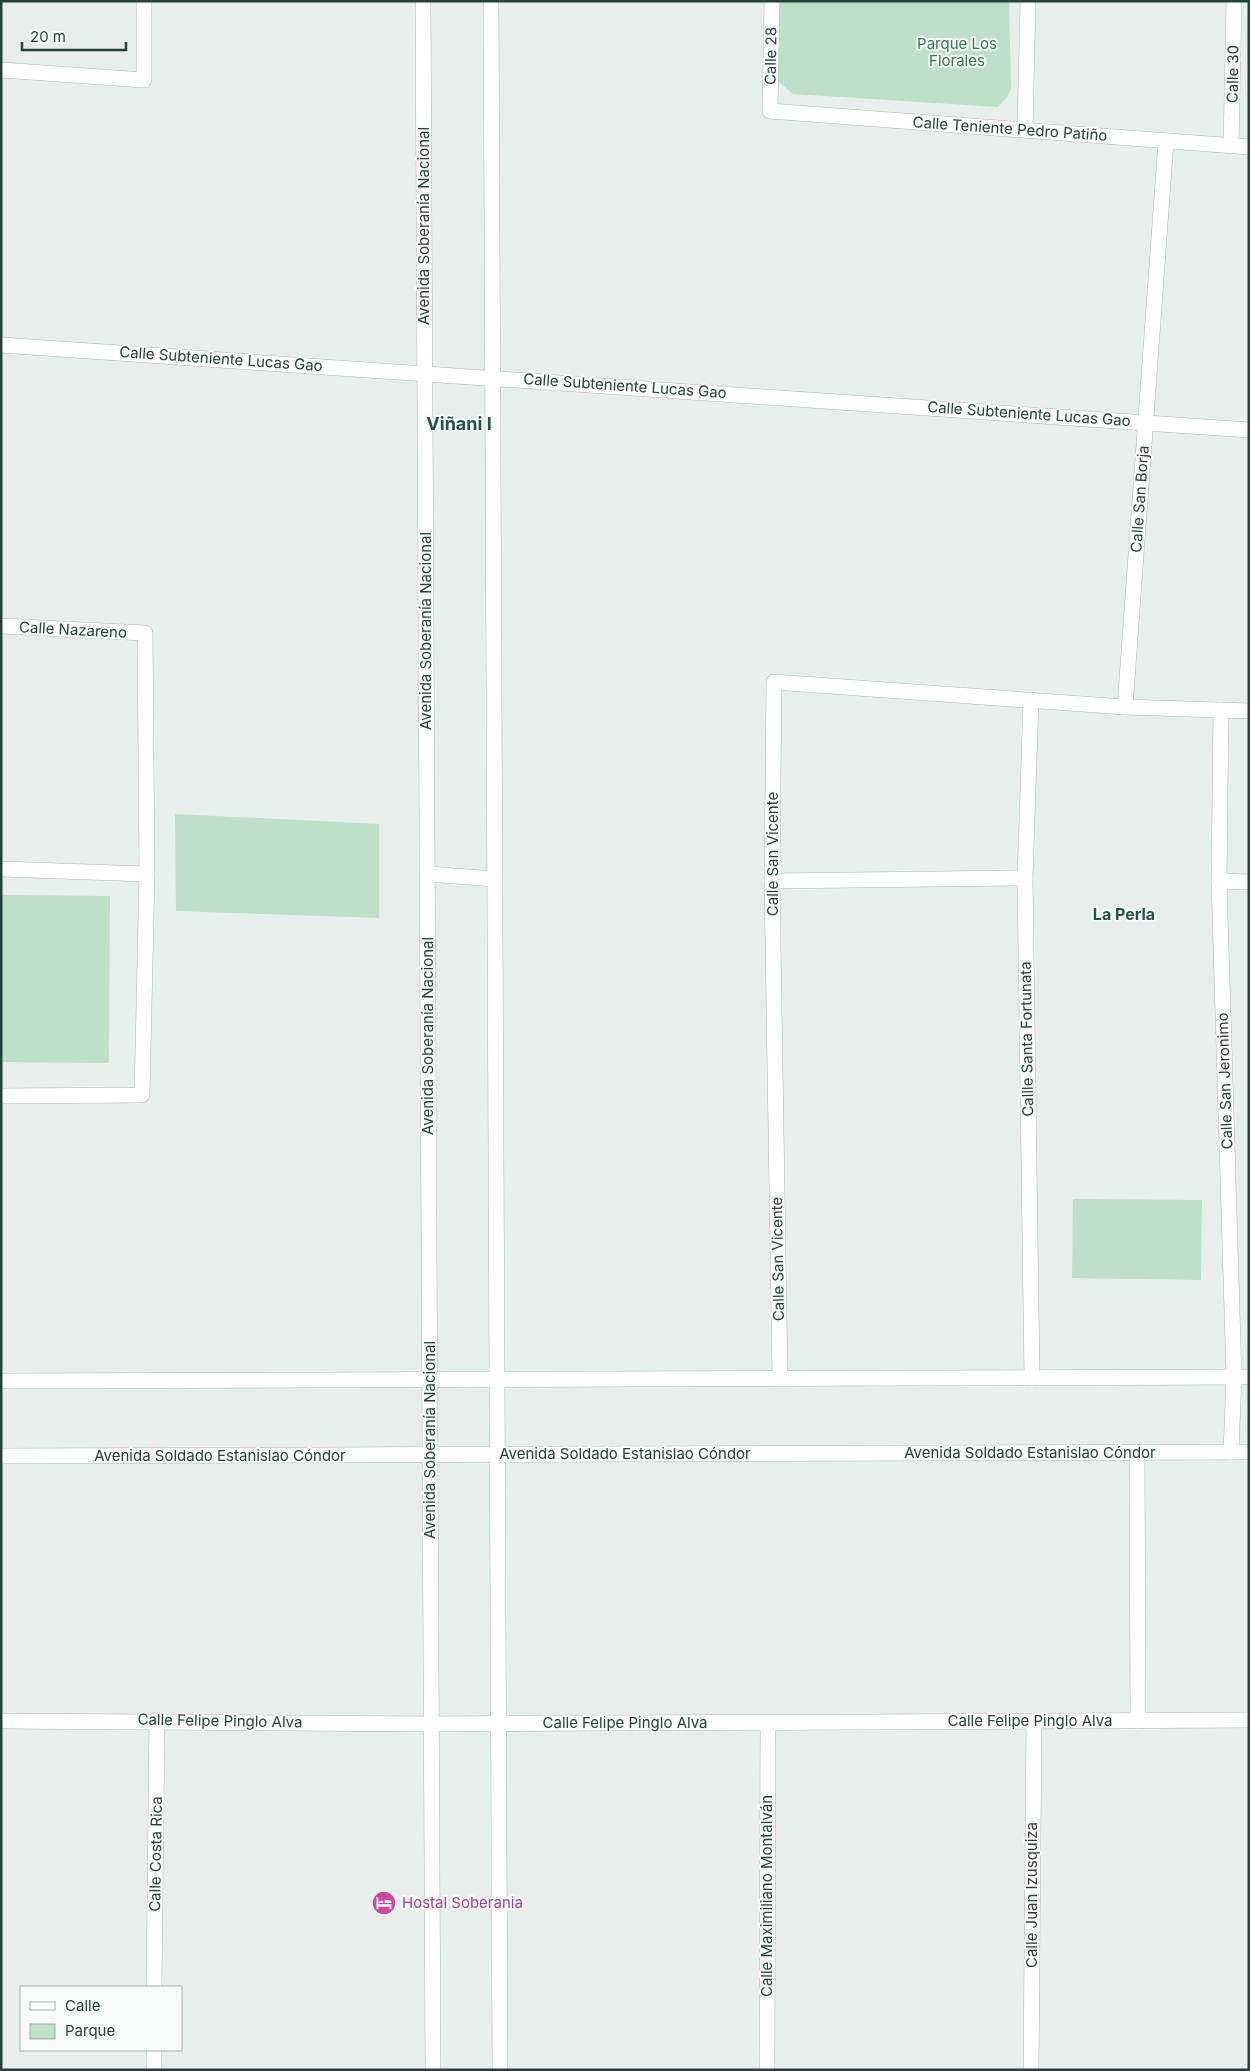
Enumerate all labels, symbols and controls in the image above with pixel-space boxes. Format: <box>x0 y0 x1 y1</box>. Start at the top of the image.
scale bar <box>22 20 126 52</box>
text: 20 m <box>30 27 66 46</box>
street label: Calle 28 <box>760 27 781 85</box>
park label: Parque Los Florales <box>917 34 997 70</box>
street label: Calle 30 <box>1222 45 1243 103</box>
street label: Calle Teniente Pedro Patiño <box>912 112 1108 145</box>
street label: Avenida Soberanía Nacional <box>414 127 433 325</box>
street label: Calle Subteniente Lucas Gao <box>119 342 323 375</box>
street label: Calle Subteniente Lucas Gao <box>523 369 727 402</box>
street label: Calle Subteniente Lucas Gao <box>927 397 1131 430</box>
district label: Viñani I <box>426 413 492 434</box>
street label: Calle San Borja <box>1126 445 1153 553</box>
street label: Avenida Soberanía Nacional <box>416 532 435 730</box>
street label: Calle Nazareno <box>19 617 127 642</box>
street label: Calle San Vicente <box>763 792 782 916</box>
district label: La Perla <box>1093 904 1155 924</box>
street label: Avenida Soberanía Nacional <box>418 937 437 1135</box>
street label: Callle Santa Fortunata <box>1016 961 1037 1117</box>
street label: Calle San Jeronimo <box>1213 1012 1236 1150</box>
street label: Calle San Vicente <box>767 1197 788 1321</box>
street label: Avenida Soberanía Nacional <box>420 1341 439 1539</box>
street label: Avenida Soldado Estanislao Cóndor <box>904 1443 1156 1462</box>
street label: Avenida Soldado Estanislao Cóndor <box>499 1444 751 1463</box>
street label: Avenida Soldado Estanislao Cóndor <box>94 1446 346 1465</box>
street label: Calle Felipe Pinglo Alva <box>137 1710 303 1731</box>
street label: Calle Felipe Pinglo Alva <box>948 1711 1113 1730</box>
street label: Calle Felipe Pinglo Alva <box>543 1713 708 1732</box>
street label: Calle Maximiliano Montalván <box>757 1795 776 1997</box>
street label: Calle Costa Rica <box>145 1796 166 1912</box>
street label: Calle Juan Izusquiza <box>1022 1822 1041 1968</box>
hotel icon: Hostal Soberania <box>371 1890 397 1916</box>
place label: Hostal Soberania <box>402 1893 523 1912</box>
legend <box>20 1986 182 2051</box>
text: Calle <box>65 1996 100 2015</box>
text: Parque <box>65 2021 115 2040</box>

